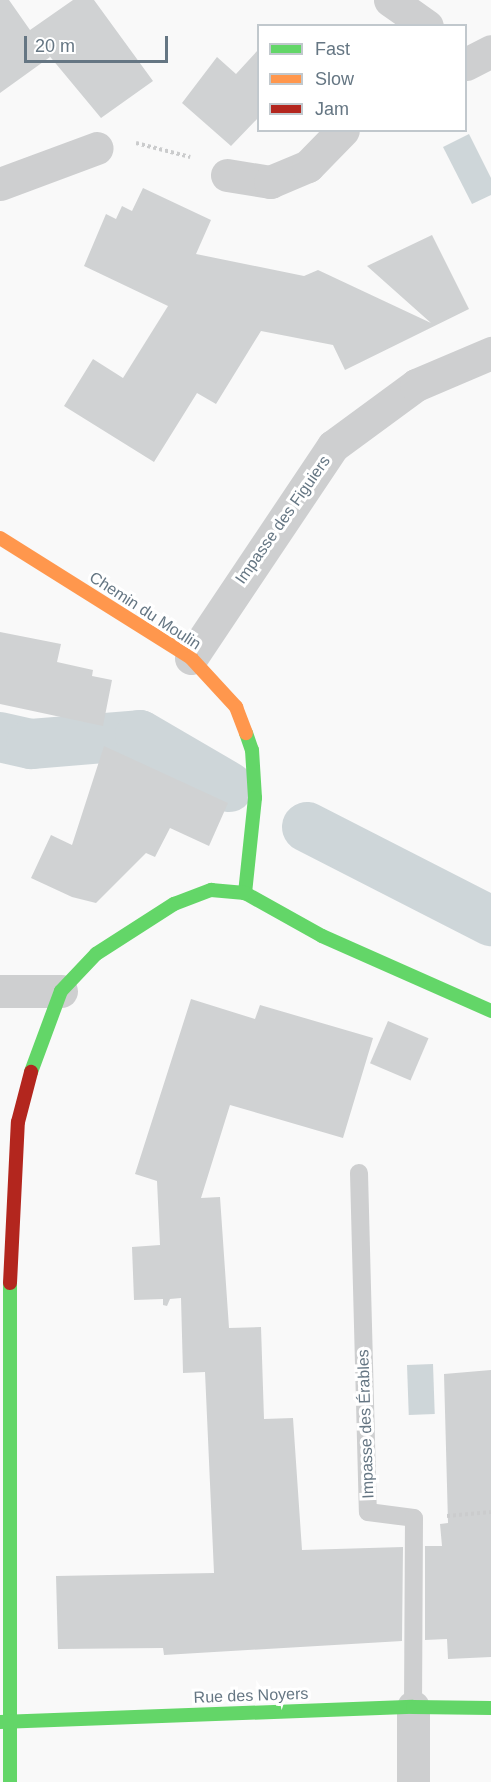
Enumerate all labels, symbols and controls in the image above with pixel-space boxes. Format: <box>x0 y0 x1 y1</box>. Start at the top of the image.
scale bar <box>27 24 171 62</box>
legend <box>257 24 467 132</box>
text: 20 m <box>35 36 75 56</box>
text: Fast <box>315 39 350 59</box>
text: Slow <box>315 69 354 89</box>
text: Jam <box>315 99 349 119</box>
street label: Impasse des Figuiers <box>232 452 334 588</box>
street label: Chemin du Moulin <box>86 568 204 654</box>
street label: Impasse des Érables <box>354 1349 378 1499</box>
street label: Rue des Noyers <box>193 1684 309 1708</box>

